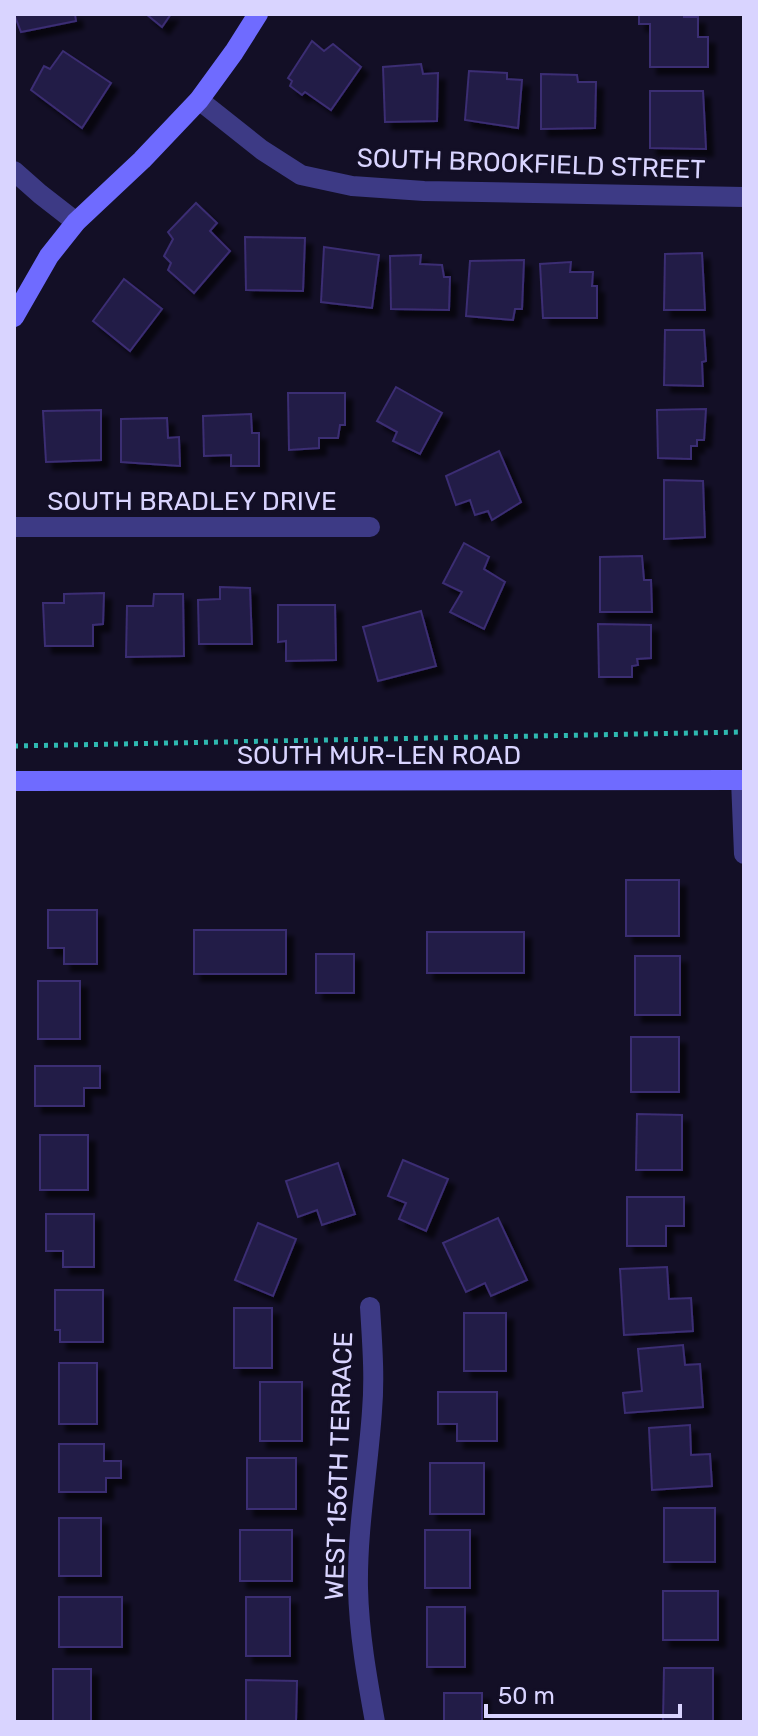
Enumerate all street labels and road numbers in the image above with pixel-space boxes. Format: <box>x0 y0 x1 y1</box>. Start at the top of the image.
street label: SOUTH BROOKFIELD STREET <box>356 142 706 186</box>
street label: SOUTH BRADLEY DRIVE <box>47 486 337 517</box>
street label: SOUTH MUR-LEN ROAD <box>237 740 521 771</box>
street label: WEST 156TH TERRACE <box>319 1331 359 1601</box>

